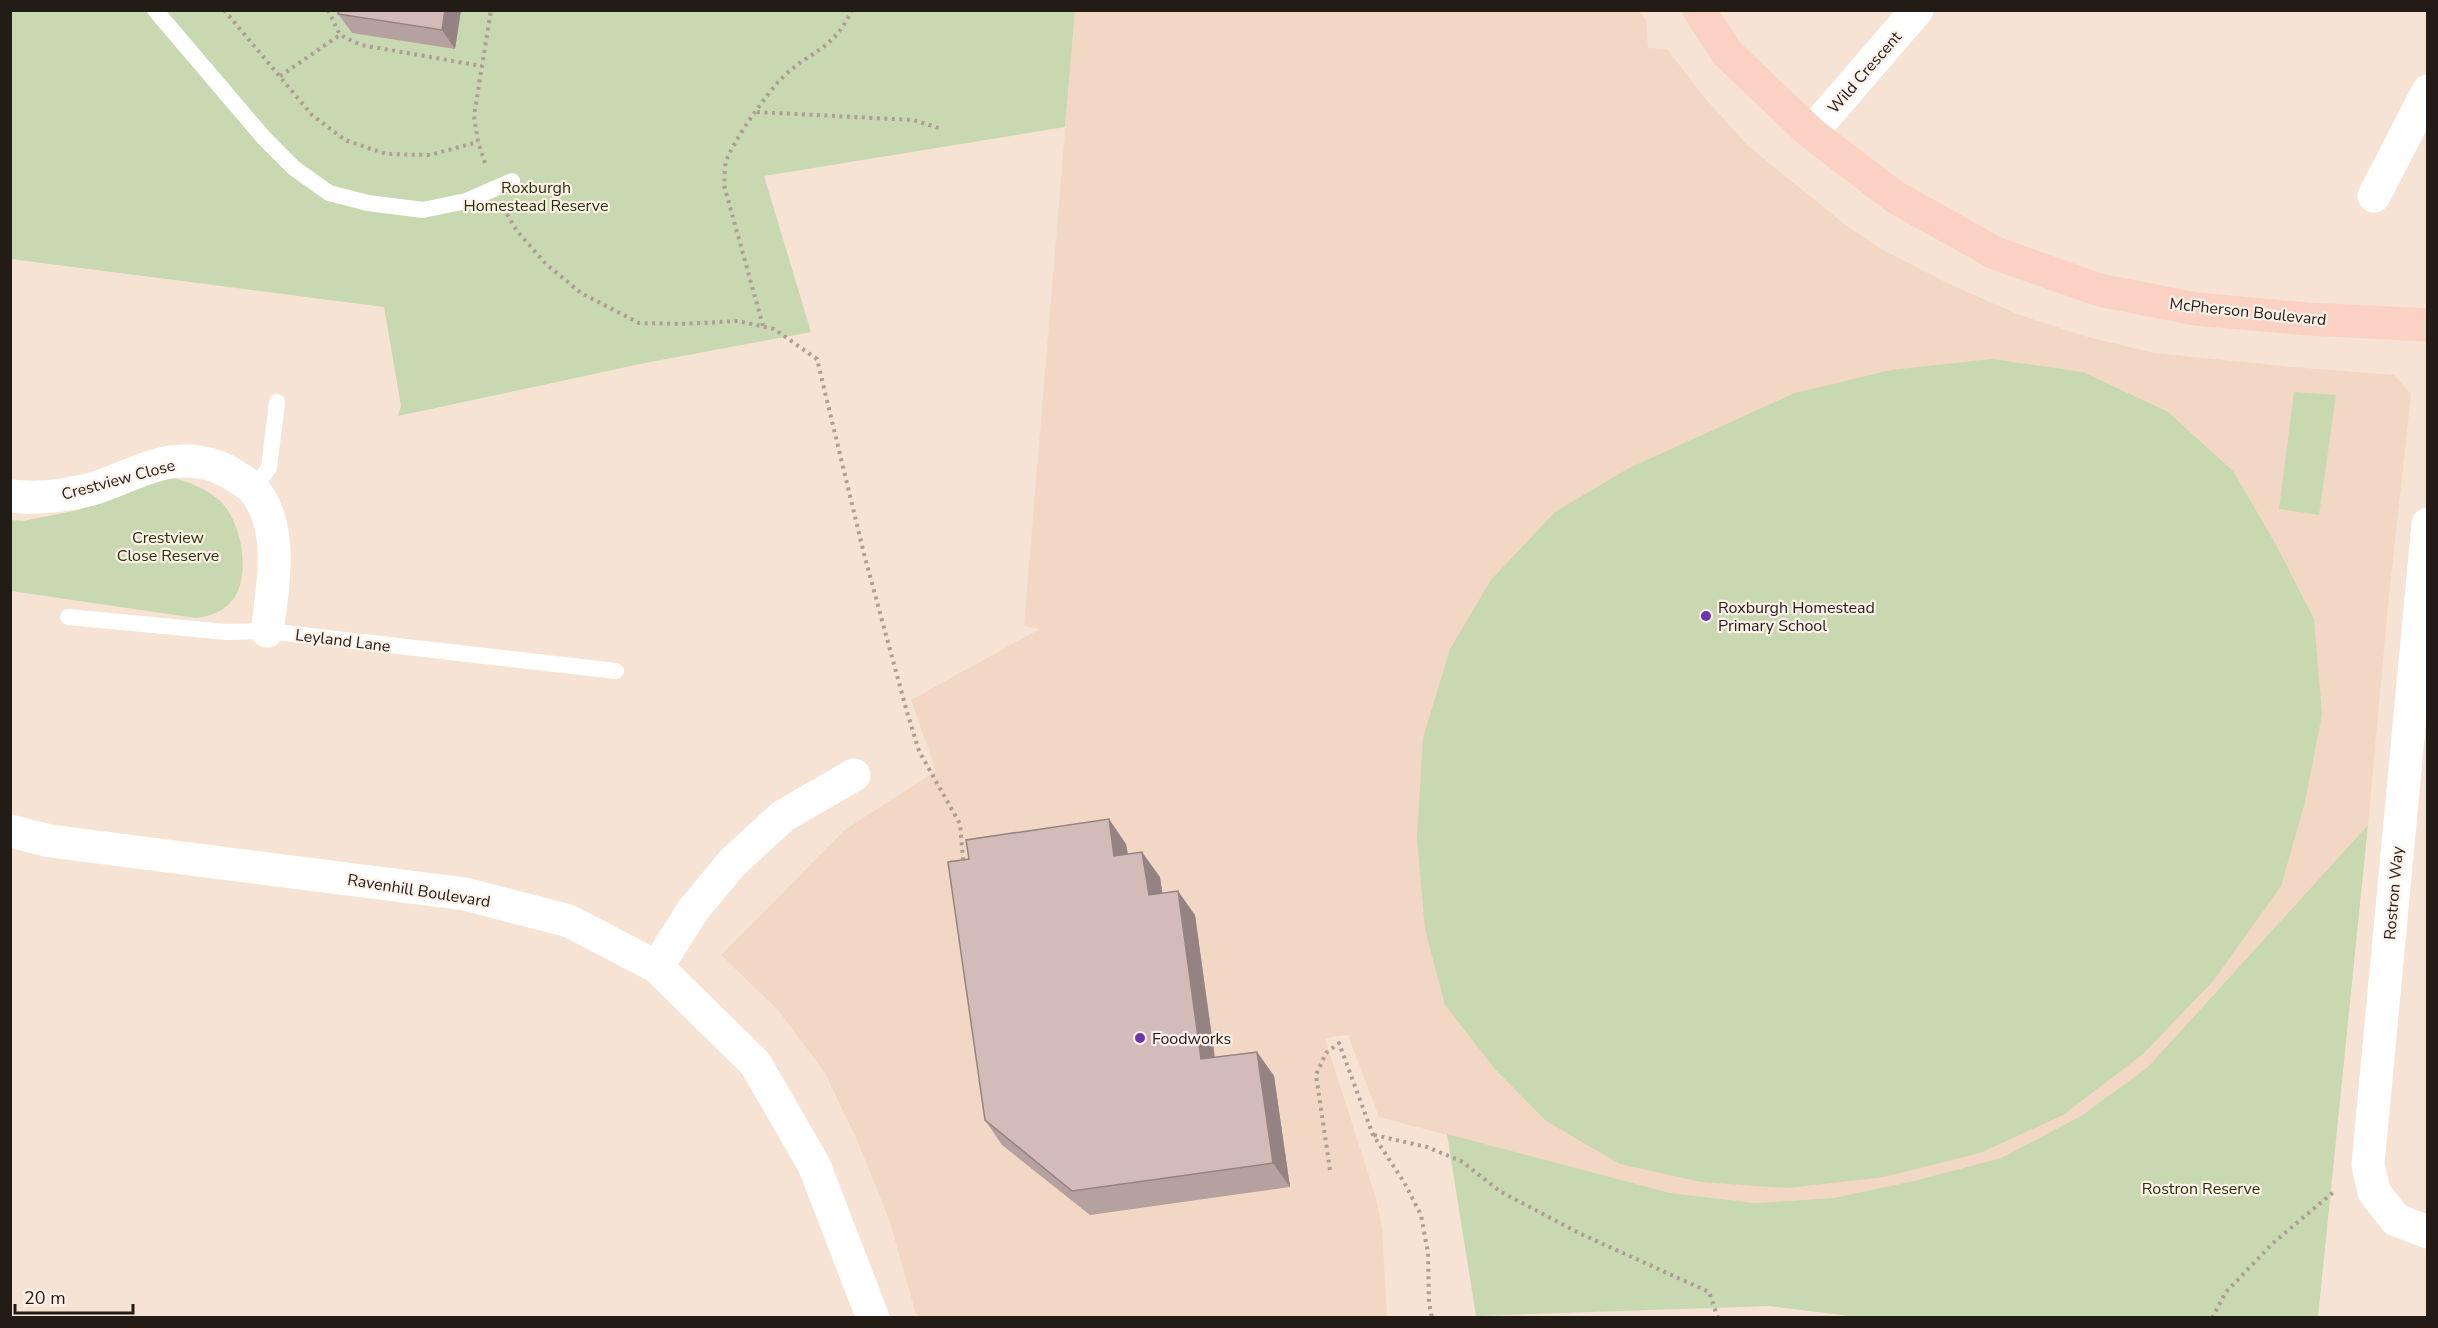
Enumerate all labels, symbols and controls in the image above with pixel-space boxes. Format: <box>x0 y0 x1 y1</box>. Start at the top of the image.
street label: Wild Crescent <box>1823 26 1907 119</box>
park label: Roxburgh Homestead Reserve <box>464 177 608 217</box>
street label: McPherson Boulevard <box>2168 293 2327 331</box>
street label: Crestview Close <box>59 454 177 506</box>
park label: Crestview Close Reserve <box>117 527 219 567</box>
place label: Roxburgh Homestead Primary School <box>1718 597 1875 637</box>
marker: Roxburgh Homestead Primary School <box>1699 609 1713 623</box>
street label: Leyland Lane <box>294 624 392 658</box>
street label: Rostron Way <box>2379 845 2409 941</box>
street label: Ravenhill Boulevard <box>346 869 492 913</box>
place label: Foodworks <box>1152 1028 1231 1050</box>
marker: Foodworks <box>1133 1031 1147 1045</box>
park label: Rostron Reserve <box>2142 1178 2260 1200</box>
scale bar <box>15 1277 134 1315</box>
text: 20 m <box>24 1286 66 1310</box>

